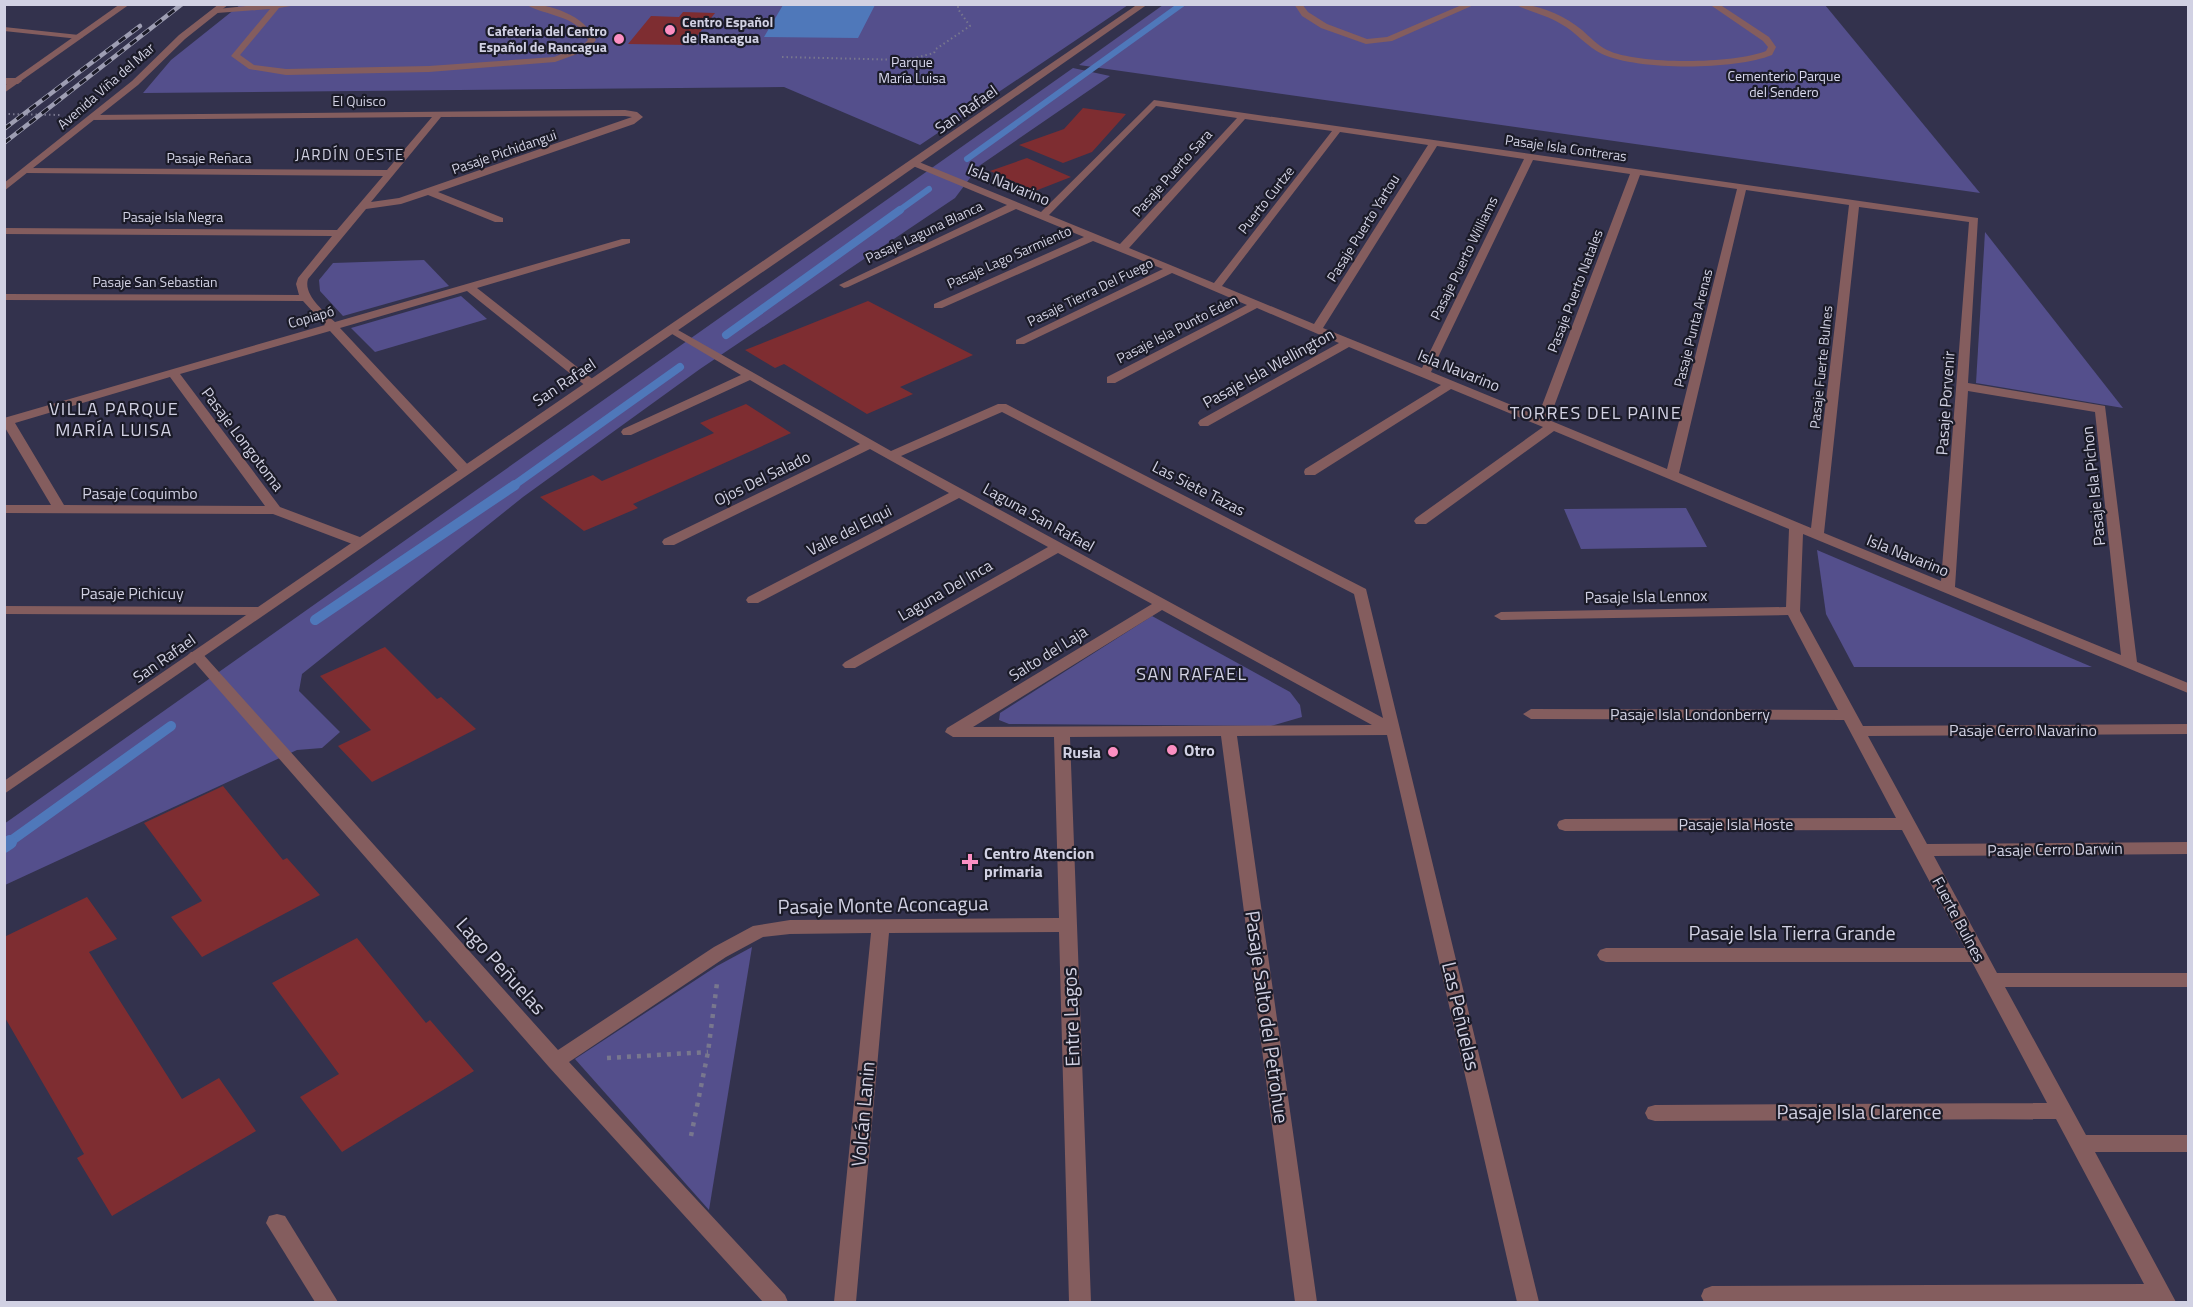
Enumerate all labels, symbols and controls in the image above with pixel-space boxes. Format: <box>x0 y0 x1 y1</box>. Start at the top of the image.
place label: Centro Español de Rancagua <box>682 11 773 48</box>
place label: Cafeteria del Centro Español de Rancagua <box>479 20 607 57</box>
marker: Centro Español de Rancagua <box>663 23 677 37</box>
marker: Cafeteria del Centro Español de Rancagua <box>612 32 626 46</box>
street label: Avenida Viña del Mar <box>52 37 159 134</box>
park label: Parque María Luisa <box>878 51 946 88</box>
park label: Cementerio Parque del Sendero <box>1728 65 1840 102</box>
street label: San Rafael <box>930 79 1002 139</box>
street label: El Quisco <box>332 90 386 111</box>
street label: Pasaje Pichidangui <box>449 124 559 179</box>
street label: Pasaje Puerto Sara <box>1127 124 1217 221</box>
street label: Pasaje Isla Contreras <box>1504 129 1628 166</box>
district label: JARDÍN OESTE <box>295 143 405 166</box>
street label: Pasaje Reñaca <box>166 147 252 168</box>
street label: Isla Navarino <box>964 157 1054 211</box>
street label: Puerto Curtze <box>1232 161 1299 238</box>
street label: Pasaje Puerto Yartou <box>1321 170 1404 286</box>
street label: Pasaje Puerto Williams <box>1424 192 1503 323</box>
street label: Pasaje Laguna Blanca <box>862 195 986 268</box>
street label: Pasaje Isla Negra <box>123 206 223 227</box>
street label: Pasaje Lago Sarmiento <box>943 220 1074 293</box>
street label: Pasaje Puerto Natales <box>1541 226 1608 355</box>
street label: Pasaje Tierra Del Fuego <box>1023 252 1156 331</box>
street label: Pasaje Punta Arenas <box>1668 266 1717 389</box>
street label: Pasaje San Sebastian <box>92 271 218 292</box>
street label: Pasaje Isla Punto Eden <box>1113 289 1241 368</box>
street label: Copiapó <box>285 300 336 333</box>
street label: Pasaje Fuerte Bulnes <box>1804 304 1837 430</box>
street label: Pasaje Isla Wellington <box>1198 322 1338 414</box>
street label: Isla Navarino <box>1414 343 1504 397</box>
street label: Pasaje Porvenir <box>1929 349 1961 456</box>
street label: San Rafael <box>528 352 600 412</box>
street label: Pasaje Longotoma <box>196 382 290 496</box>
district label: VILLA PARQUE MARÍA LUISA <box>49 395 179 443</box>
district label: TORRES DEL PAINE <box>1510 399 1682 426</box>
street label: Pasaje Isla Pichon <box>2075 425 2111 547</box>
street label: Ojos Del Salado <box>710 444 814 512</box>
street label: Las Siete Tazas <box>1148 454 1250 522</box>
street label: Laguna San Rafael <box>979 476 1099 558</box>
street label: Pasaje Coquimbo <box>82 481 198 505</box>
street label: Valle del Elqui <box>802 498 896 562</box>
street label: Isla Navarino <box>1863 528 1953 582</box>
street label: Laguna Del Inca <box>893 553 997 627</box>
street label: Pasaje Pichicuy <box>80 581 184 605</box>
street label: Pasaje Isla Lennox <box>1584 583 1708 609</box>
street label: Salto del Laja <box>1004 619 1092 687</box>
street label: San Rafael <box>128 628 200 688</box>
district label: SAN RAFAEL <box>1136 660 1248 687</box>
street label: Pasaje Isla Londonberry <box>1610 702 1770 726</box>
street label: Pasaje Cerro Navarino <box>1949 718 2097 742</box>
place label: Otro <box>1184 738 1215 762</box>
place label: Rusia <box>1062 740 1101 764</box>
marker: Otro <box>1165 743 1179 757</box>
marker: Rusia <box>1106 745 1120 759</box>
street label: Pasaje Isla Hoste <box>1679 812 1793 836</box>
street label: Pasaje Cerro Darwin <box>1987 836 2123 862</box>
place label: Centro Atencion primaria <box>984 841 1094 883</box>
marker: Centro Atencion primaria <box>961 853 979 871</box>
street label: Fuerte Bulnes <box>1926 872 1992 966</box>
street label: Pasaje Monte Aconcagua <box>777 887 989 922</box>
street label: Pasaje Salto del Petrohue <box>1237 908 1298 1125</box>
street label: Lago Peñuelas <box>449 910 554 1021</box>
street label: Pasaje Isla Tierra Grande <box>1688 917 1896 948</box>
street label: Las Peñuelas <box>1434 959 1489 1073</box>
street label: Entre Lagos <box>1053 967 1088 1067</box>
street label: Volcán Lanin <box>842 1060 883 1168</box>
street label: Pasaje Isla Clarence <box>1776 1096 1942 1127</box>

